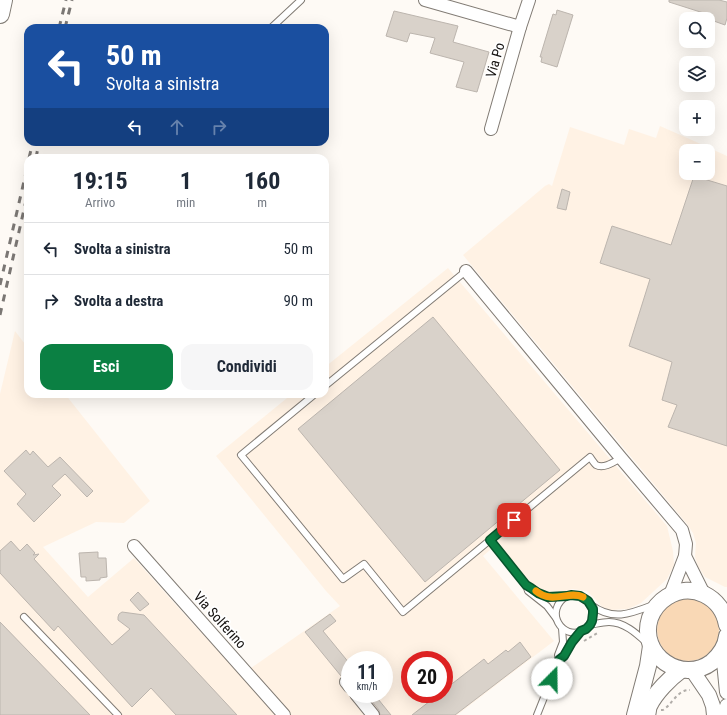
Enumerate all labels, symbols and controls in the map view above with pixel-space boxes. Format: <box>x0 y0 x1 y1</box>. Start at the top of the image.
map controls <box>679 12 715 180</box>
button: search <box>679 12 715 48</box>
text: 50 m <box>106 39 162 72</box>
icon: left <box>40 40 92 92</box>
street label: Via Po <box>482 41 508 79</box>
button: layers <box>679 56 715 92</box>
text: Svolta a sinistra <box>106 73 219 94</box>
button: + <box>679 100 715 136</box>
icon: left <box>124 116 146 138</box>
icon: ahead <box>166 116 188 138</box>
icon: right <box>208 116 230 138</box>
button: − <box>679 144 715 180</box>
text: 19:15 <box>73 167 128 195</box>
text: 1 <box>180 167 192 195</box>
text: 160 <box>244 167 280 195</box>
text: Arrivo <box>85 195 115 210</box>
text: min <box>176 195 195 210</box>
text: m <box>257 195 267 210</box>
icon: left <box>40 238 62 260</box>
text: Svolta a sinistra <box>74 240 171 258</box>
text: 50 m <box>283 240 313 258</box>
icon: right <box>40 290 62 312</box>
text: Svolta a destra <box>74 292 163 310</box>
text: 90 m <box>283 292 313 310</box>
button: Esci <box>40 344 173 390</box>
button: Condividi <box>181 344 313 390</box>
pin <box>497 503 531 537</box>
icon: arrive <box>503 509 525 531</box>
street label: Via Solferino <box>190 588 250 652</box>
speed limit sign: 20 <box>401 651 453 703</box>
position arrow <box>531 658 573 700</box>
text: 11 <box>357 660 377 684</box>
text: km/h <box>357 681 377 692</box>

